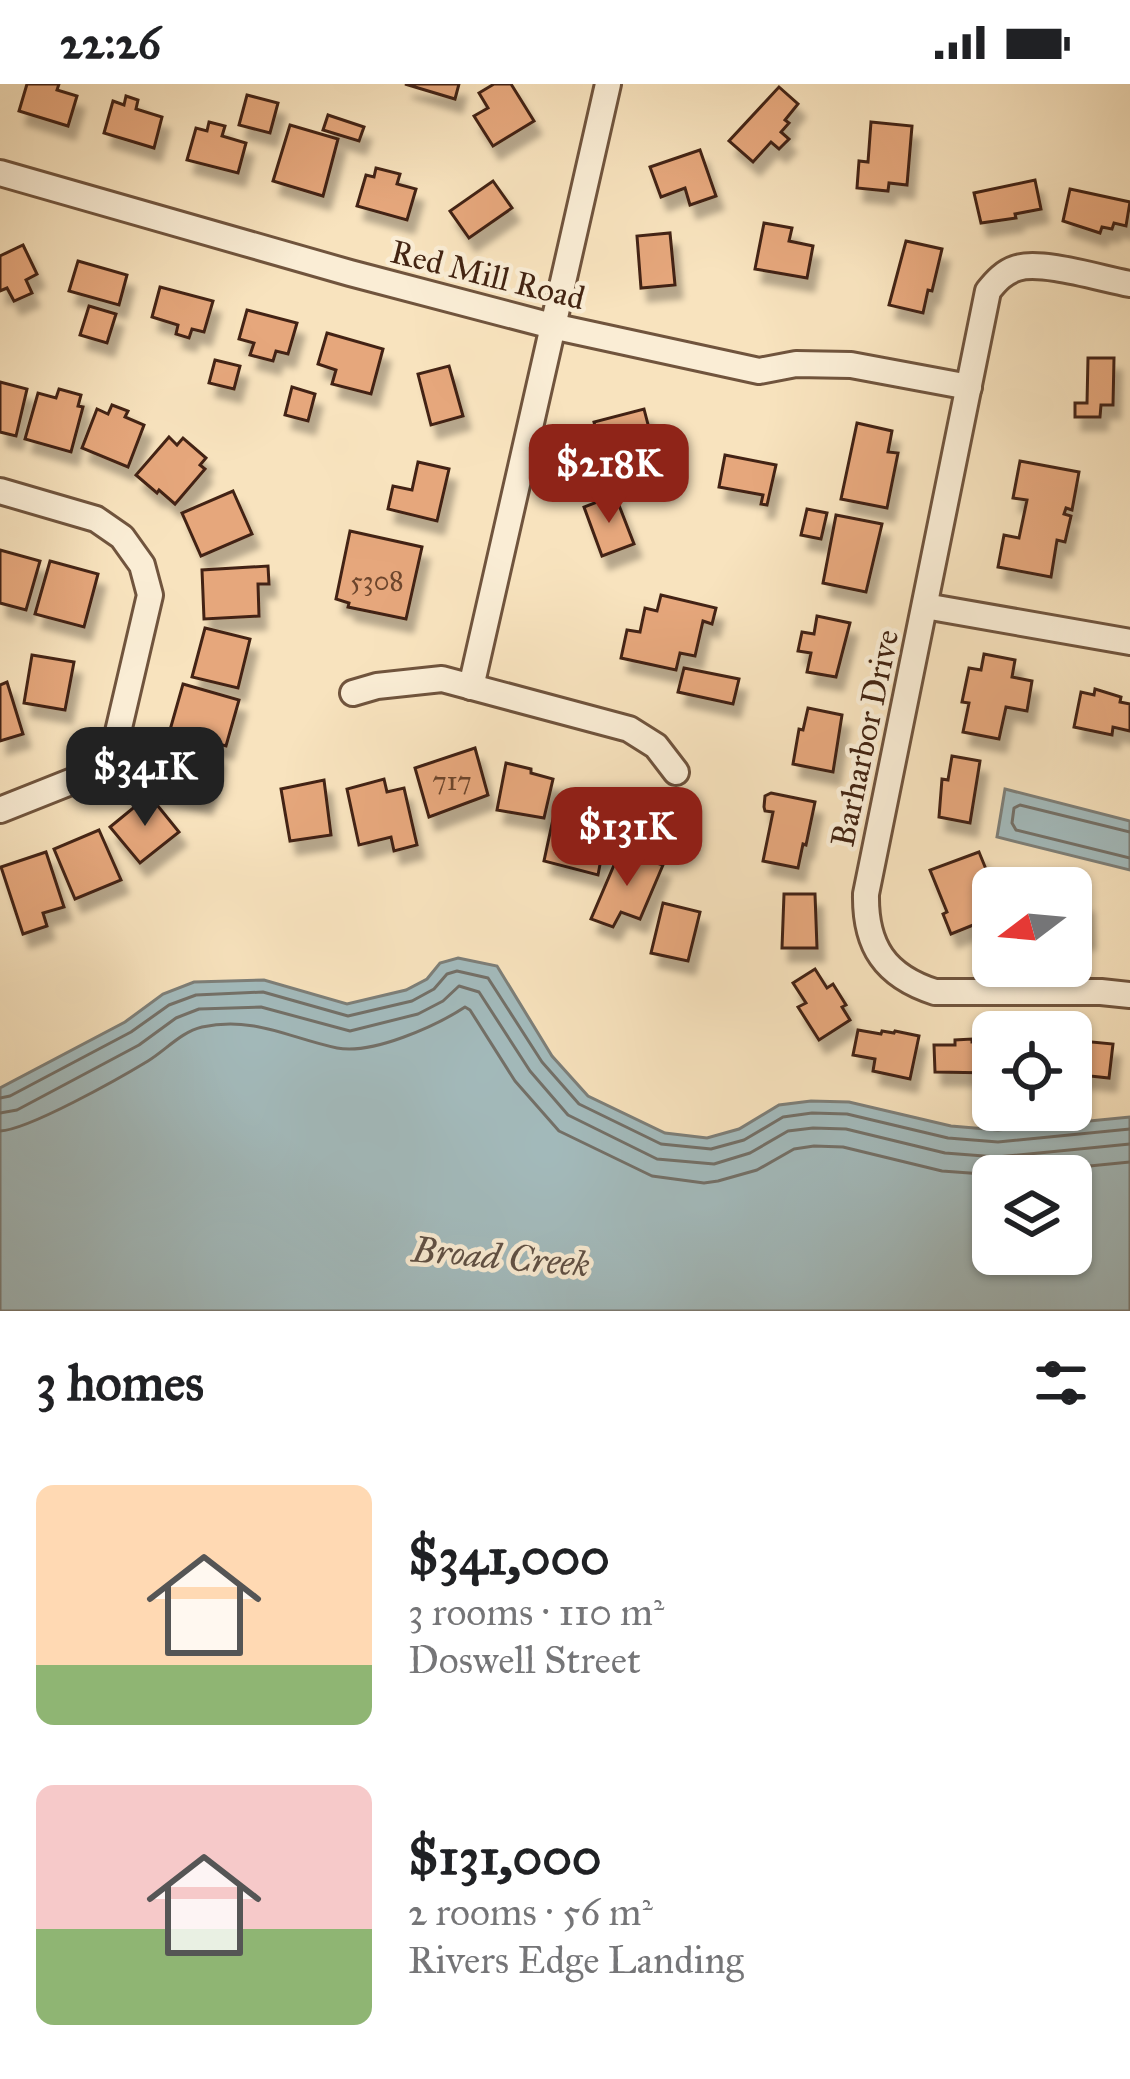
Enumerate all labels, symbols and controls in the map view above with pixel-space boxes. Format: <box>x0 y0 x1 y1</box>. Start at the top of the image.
text: 22:26 <box>60 15 161 70</box>
street label: Red Mill Road <box>386 232 589 319</box>
pin: $218K <box>525 424 693 526</box>
text: $218K <box>556 439 662 487</box>
house number: 5308 <box>350 564 404 597</box>
street label: Barharbor Drive <box>822 626 908 850</box>
pin: $341K <box>61 727 229 829</box>
text: $341K <box>93 742 197 790</box>
house number: 717 <box>432 764 472 797</box>
pin: $131K <box>543 787 711 889</box>
text: $131K <box>578 802 676 850</box>
north arrow <box>972 867 1092 987</box>
map controls <box>972 867 1092 1275</box>
button: locate <box>972 1011 1092 1131</box>
button: layers <box>972 1155 1092 1275</box>
water label: Broad Creek <box>408 1227 591 1287</box>
icon: filters <box>1028 1350 1094 1416</box>
text: 3 homes <box>36 1352 204 1414</box>
text: $341,000 <box>408 1526 610 1588</box>
icon: home <box>132 1533 276 1677</box>
text: 3 rooms · 110 m² <box>408 1588 664 1636</box>
text: Doswell Street <box>408 1636 641 1684</box>
text: $131,000 <box>408 1826 602 1888</box>
icon: home <box>132 1833 276 1977</box>
text: 2 rooms · 56 m² <box>408 1888 653 1936</box>
text: Rivers Edge Landing <box>408 1936 744 1984</box>

